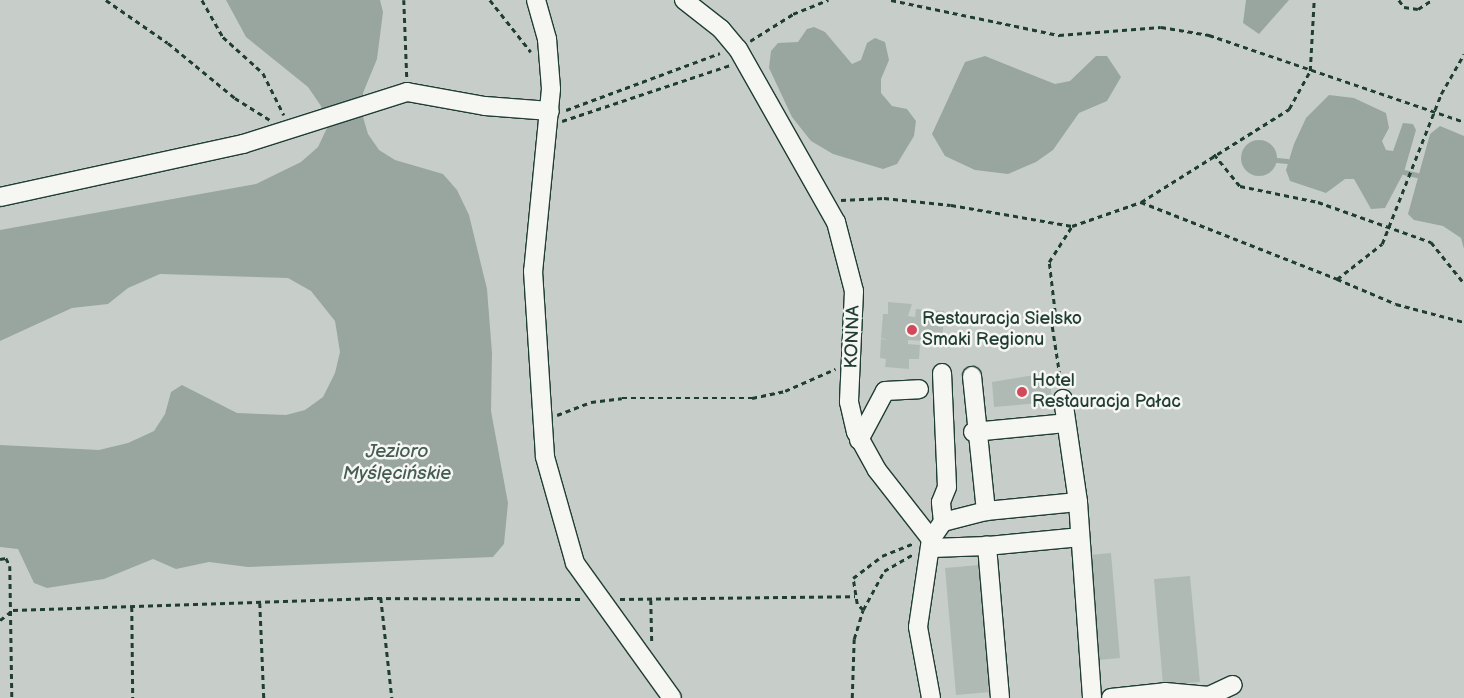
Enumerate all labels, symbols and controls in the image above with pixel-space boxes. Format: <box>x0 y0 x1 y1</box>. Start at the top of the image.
street label: KONNA <box>841 305 865 369</box>
place label: Restauracja Sielsko Smaki Regionu <box>922 309 1082 352</box>
marker: Restauracja Sielsko Smaki Regionu <box>906 324 918 336</box>
place label: Hotel Restauracja Pałac <box>1032 371 1181 414</box>
marker: Hotel Restauracja Pałac <box>1016 386 1028 398</box>
water label: Jezioro Myślęcińskie <box>343 441 451 485</box>

